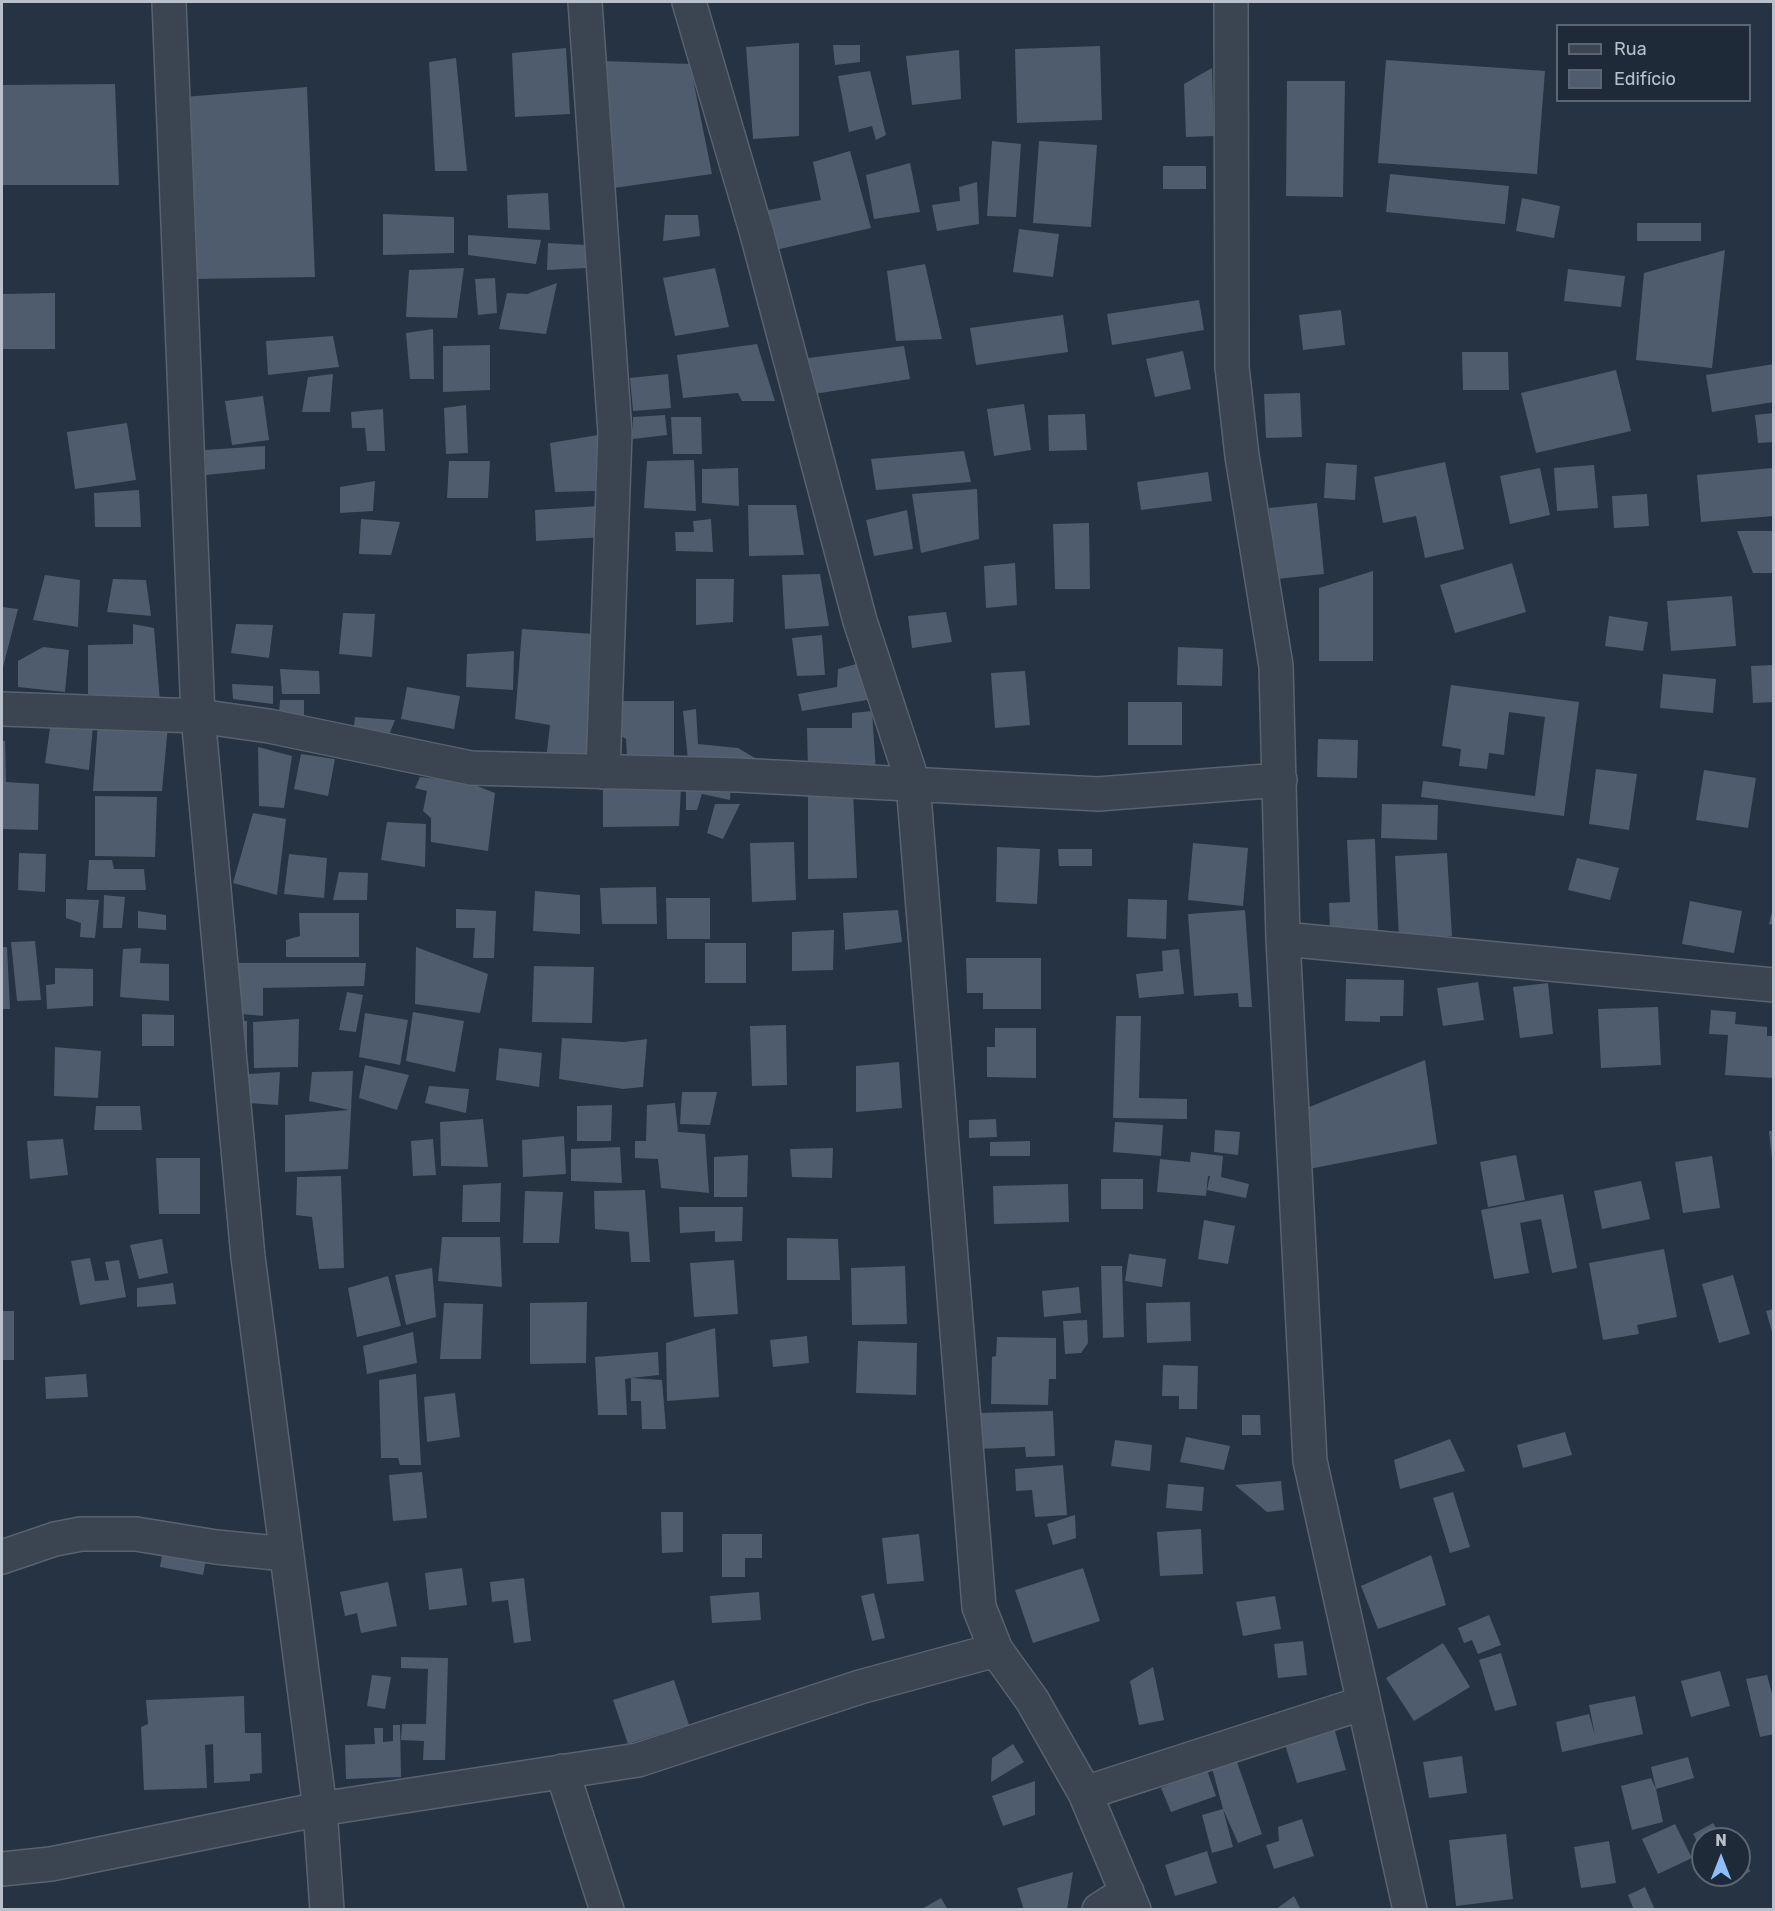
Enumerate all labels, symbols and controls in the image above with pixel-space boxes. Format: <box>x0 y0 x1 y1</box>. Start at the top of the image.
legend <box>1556 24 1751 102</box>
text: Rua <box>1614 38 1647 60</box>
text: Edifício <box>1614 68 1676 90</box>
north arrow <box>1691 1827 1751 1887</box>
text: N <box>1715 1831 1727 1850</box>

